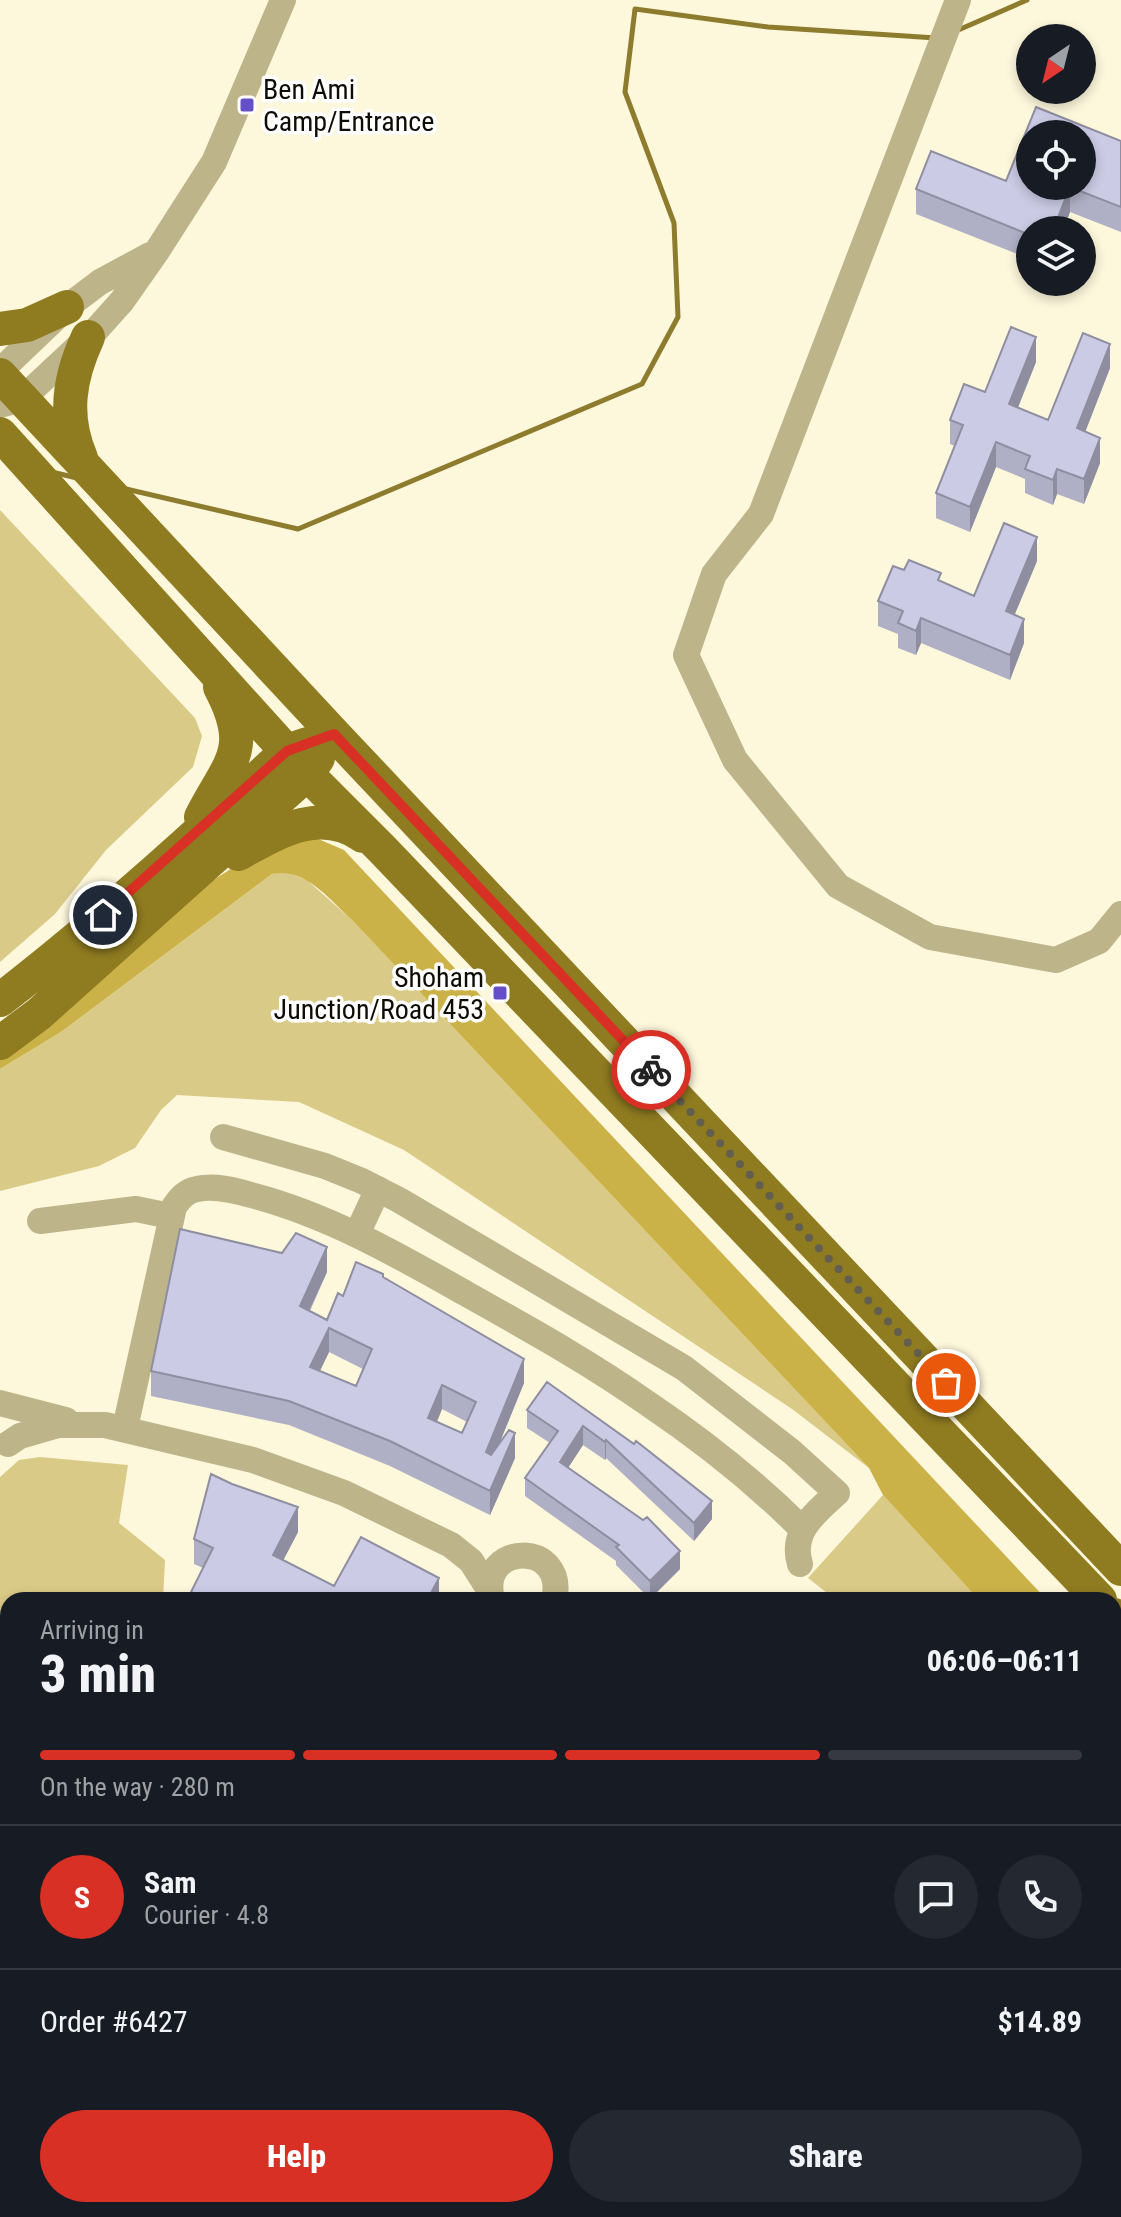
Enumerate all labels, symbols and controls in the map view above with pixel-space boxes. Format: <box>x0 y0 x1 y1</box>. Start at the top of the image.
north arrow <box>1016 24 1096 104</box>
map controls <box>1016 24 1096 296</box>
place label: Ben Ami Camp/Entrance <box>263 73 434 138</box>
marker: Ben Ami Camp/Entrance <box>238 96 256 114</box>
button: locate <box>1016 120 1096 200</box>
button: layers <box>1016 216 1096 296</box>
pin <box>69 881 137 949</box>
icon: home <box>81 893 125 937</box>
place label: Shoham Junction/Road 453 <box>274 961 484 1026</box>
marker: Shoham Junction/Road 453 <box>491 984 509 1002</box>
courier <box>611 1030 691 1110</box>
icon: bike <box>629 1048 673 1092</box>
pin <box>912 1349 980 1417</box>
icon: bag <box>924 1361 968 1405</box>
text: Arriving in <box>40 1615 144 1645</box>
text: 06:06–06:11 <box>927 1643 1082 1678</box>
text: 3 min <box>40 1644 156 1705</box>
text: On the way · 280 m <box>40 1772 235 1802</box>
button: chat <box>894 1855 978 1939</box>
button: phone <box>998 1855 1082 1939</box>
text: Sam <box>144 1865 197 1900</box>
text: S <box>74 1880 90 1915</box>
text: Courier · 4.8 <box>144 1900 269 1930</box>
text: Order #6427 <box>40 2004 188 2039</box>
text: $14.89 <box>997 2004 1082 2039</box>
button: Help <box>40 2110 553 2202</box>
button: Share <box>569 2110 1082 2202</box>

